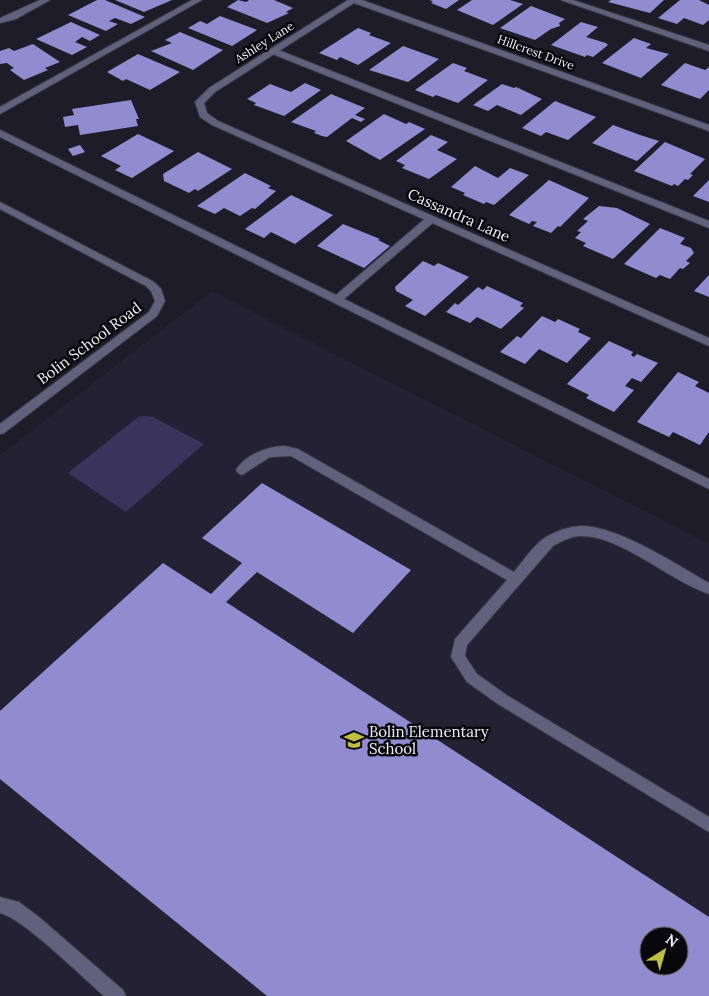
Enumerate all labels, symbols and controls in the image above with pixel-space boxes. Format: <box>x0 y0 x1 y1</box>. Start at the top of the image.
street label: Ashley Lane <box>231 18 297 67</box>
street label: Hillcrest Drive <box>496 31 577 73</box>
street label: Cassandra Lane <box>405 184 513 246</box>
street label: Bolin School Road <box>33 298 145 388</box>
place label: Bolin Elementary School <box>369 722 489 758</box>
school or university icon: Bolin Elementary School <box>343 729 365 751</box>
north arrow <box>639 926 689 976</box>
text: N <box>662 930 682 951</box>

